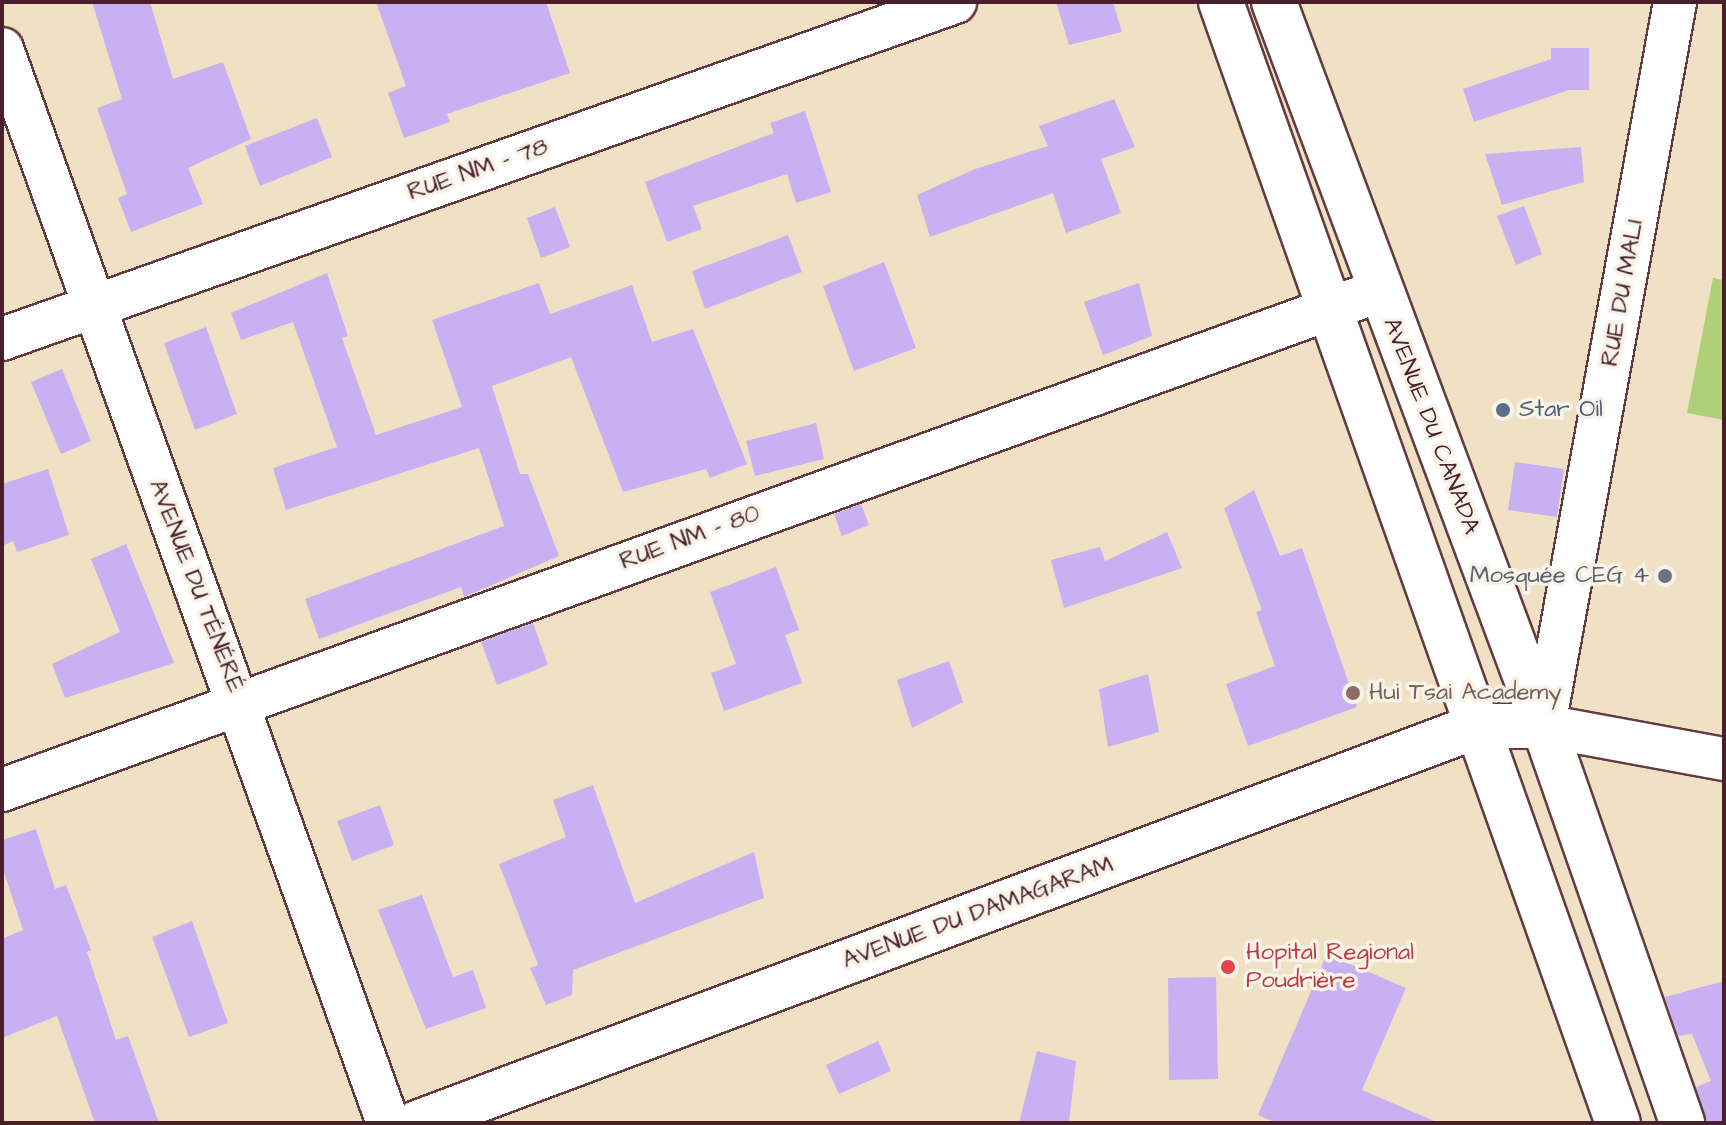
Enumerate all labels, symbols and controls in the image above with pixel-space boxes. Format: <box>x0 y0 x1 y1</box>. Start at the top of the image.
street label: RUE NM - 78 <box>404 133 552 207</box>
street label: RUE DU MALI <box>1596 217 1650 369</box>
street label: AVENUE DU CANADA <box>1376 314 1486 538</box>
place label: Star Oil <box>1519 396 1603 424</box>
marker: Star Oil <box>1494 401 1512 419</box>
street label: AVENUE DU TÉNÉRÉ <box>142 476 250 696</box>
street label: RUE NM - 80 <box>616 499 764 577</box>
place label: Mosquée CEG 4 <box>1470 562 1649 590</box>
marker: Mosquée CEG 4 <box>1656 567 1674 585</box>
place label: Hui Tsai Academy <box>1369 679 1561 707</box>
marker: Hui Tsai Academy <box>1344 684 1362 702</box>
street label: AVENUE DU DAMAGARAM <box>839 851 1117 975</box>
place label: Hopital Regional Poudrière <box>1246 939 1414 995</box>
marker: Hopital Regional Poudrière <box>1217 956 1239 978</box>

